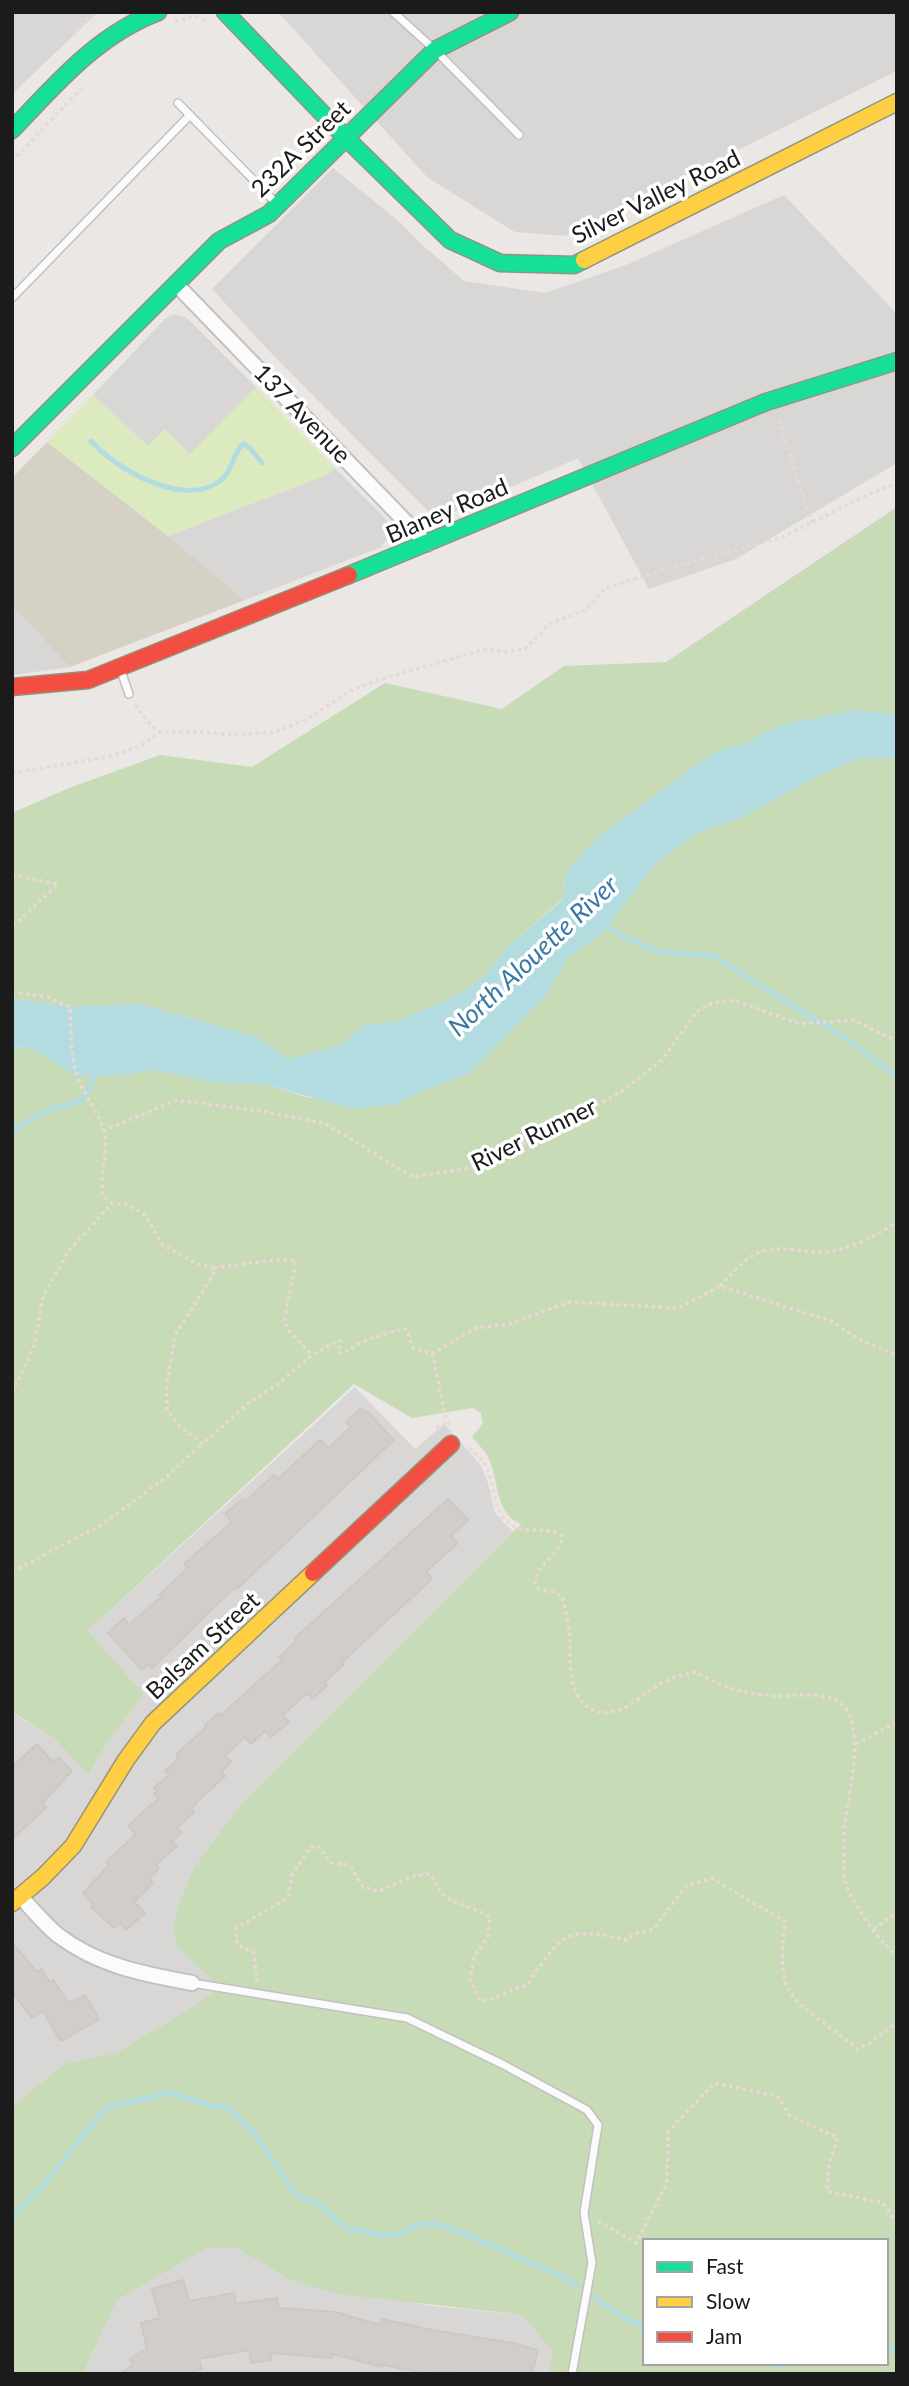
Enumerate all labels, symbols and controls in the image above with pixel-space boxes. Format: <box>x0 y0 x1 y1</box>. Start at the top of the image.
street label: 232A Street <box>244 93 356 202</box>
street label: Silver Valley Road <box>566 142 744 249</box>
street label: 137 Avenue <box>249 357 357 469</box>
street label: Blaney Road <box>381 471 512 548</box>
water label: North Alouette River <box>441 868 625 1042</box>
street label: River Runner <box>466 1091 601 1176</box>
street label: Balsam Street <box>139 1585 265 1705</box>
legend <box>643 2239 888 2365</box>
text: Fast <box>706 2253 744 2278</box>
text: Slow <box>706 2288 751 2313</box>
text: Jam <box>706 2323 742 2348</box>

